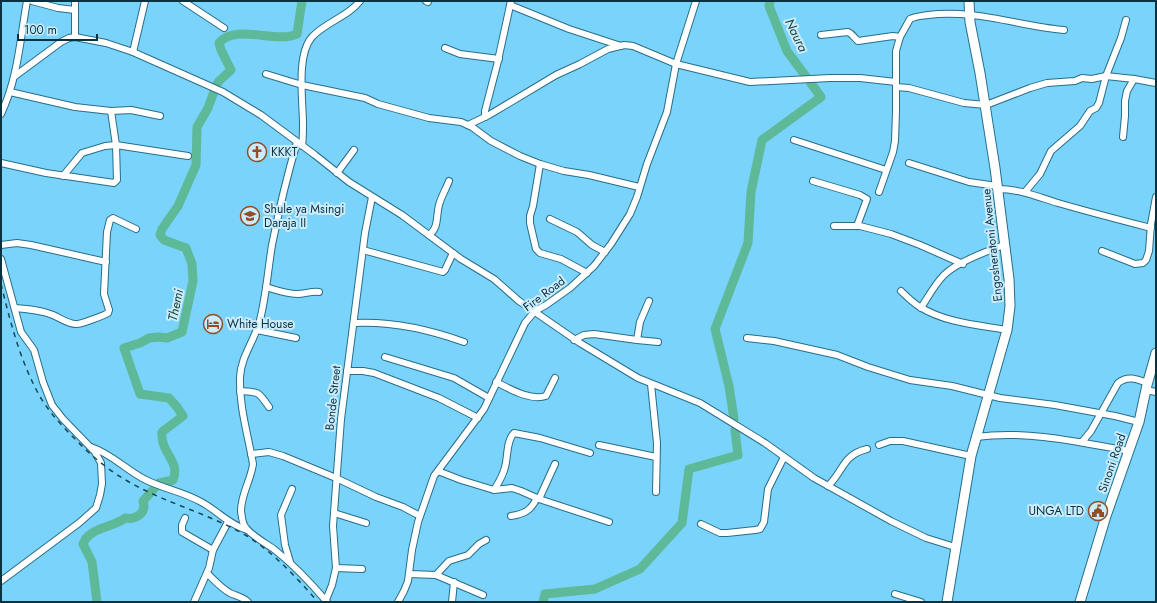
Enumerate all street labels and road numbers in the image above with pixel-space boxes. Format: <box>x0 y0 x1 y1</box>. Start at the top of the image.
street label: Engosheratoni Avenue <box>977 188 1007 302</box>
street label: Fire Road <box>519 272 569 316</box>
street label: Bonde Street <box>321 365 345 431</box>
street label: Sinoni Road <box>1093 431 1131 495</box>

